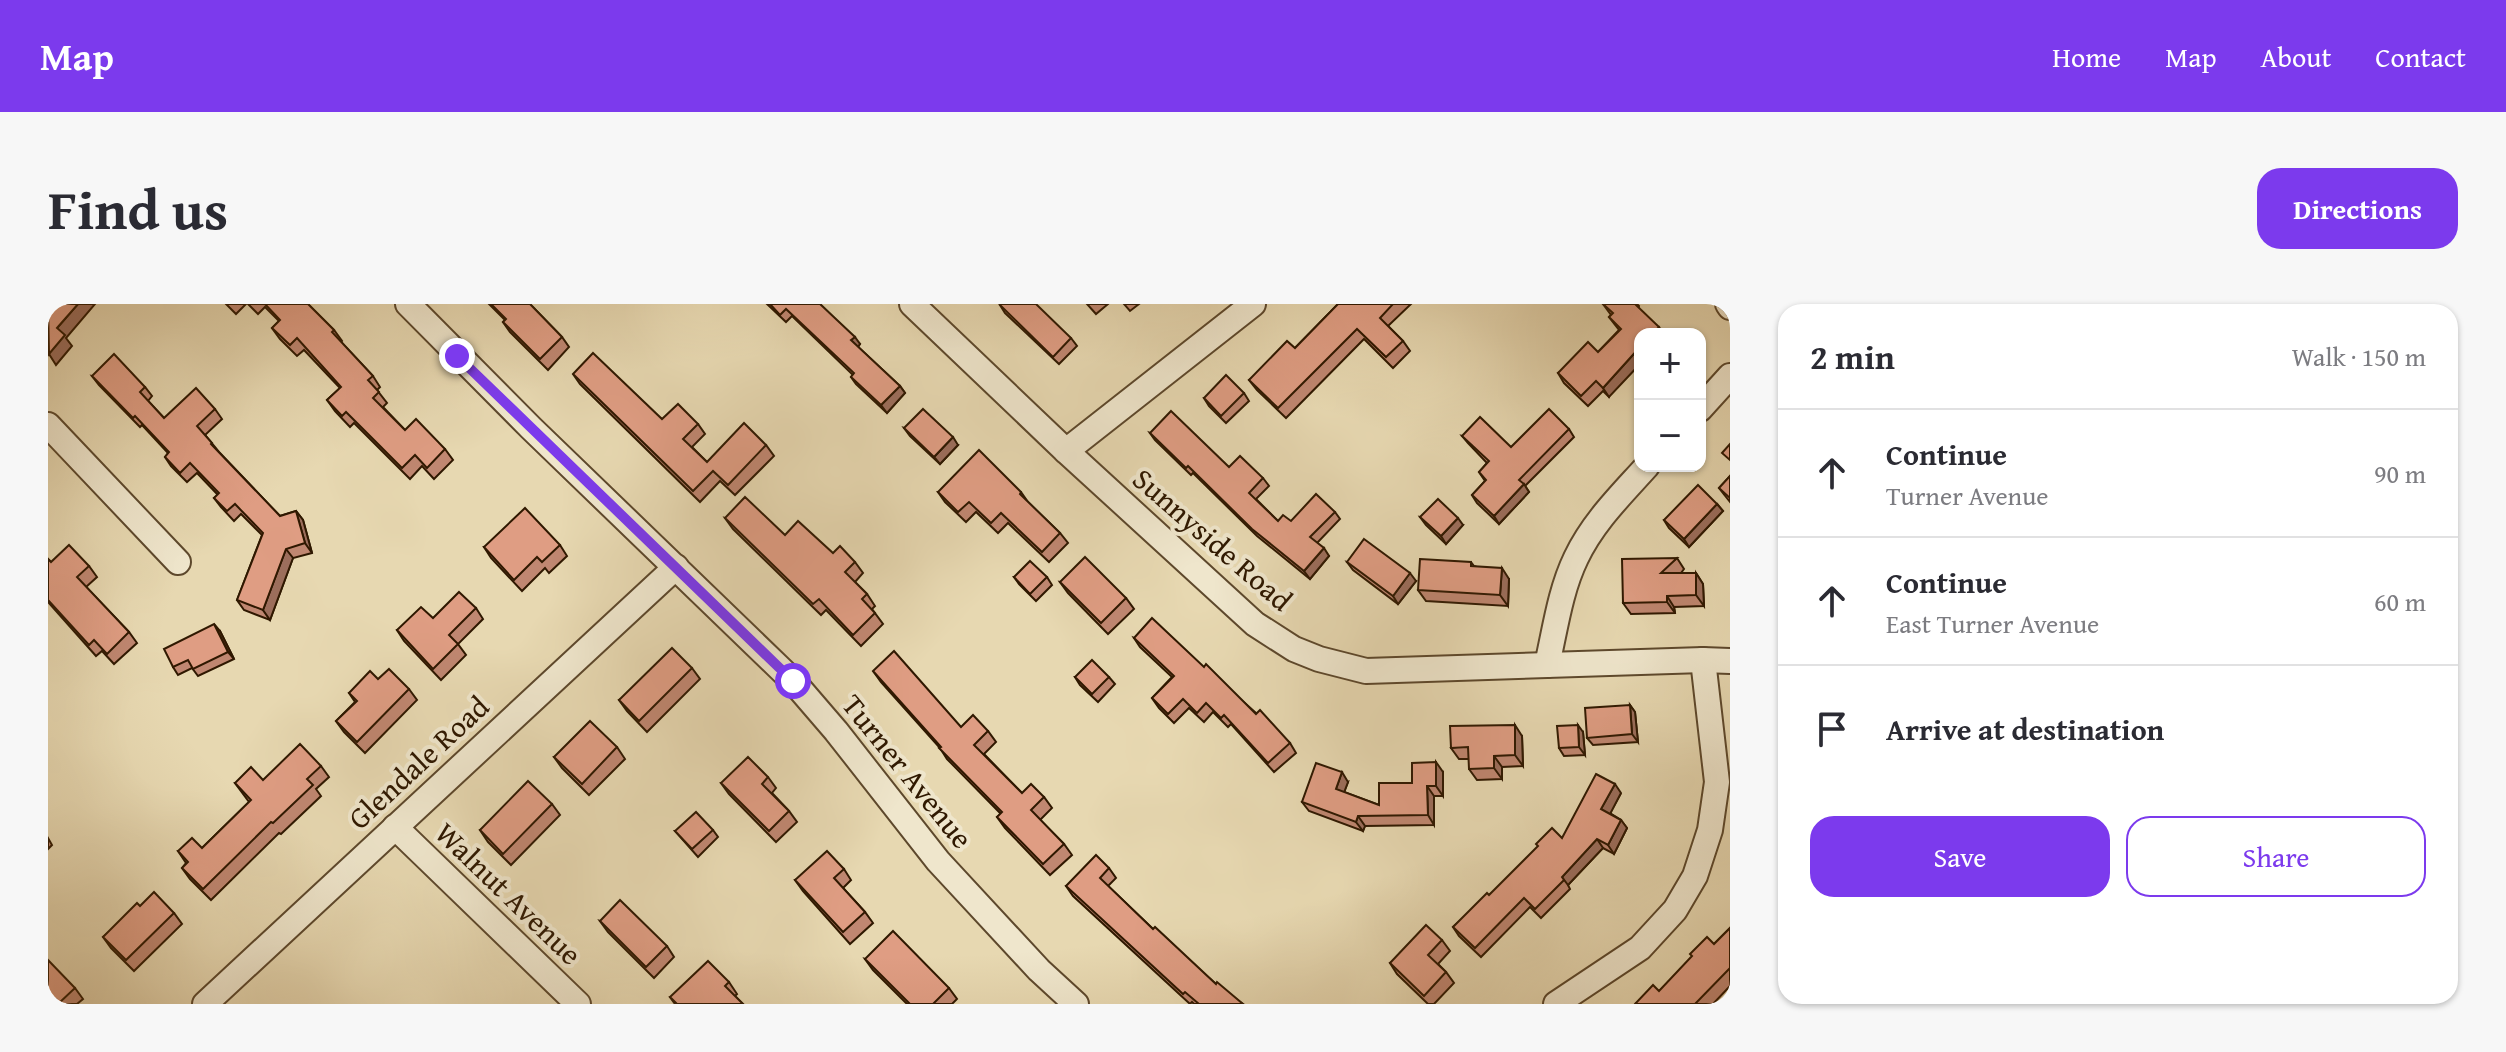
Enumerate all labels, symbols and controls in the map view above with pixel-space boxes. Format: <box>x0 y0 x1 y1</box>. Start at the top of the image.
text: Map <box>40 28 114 84</box>
text: Home <box>2052 36 2121 77</box>
text: Map <box>2165 36 2217 77</box>
text: About <box>2261 36 2331 77</box>
text: Contact <box>2375 36 2466 77</box>
text: Find us <box>48 167 228 250</box>
button: Directions <box>2257 168 2458 249</box>
map controls <box>1634 328 1706 472</box>
button: + <box>1634 328 1706 400</box>
text: 2 min <box>1810 332 1895 381</box>
text: Walk · 150 m <box>2292 337 2426 376</box>
route end <box>439 338 475 374</box>
button: − <box>1634 400 1706 472</box>
text: Continue <box>1886 432 2007 476</box>
icon: ahead <box>1810 451 1854 495</box>
text: 90 m <box>2374 454 2426 493</box>
street label: Sunnyside Road <box>1123 457 1303 621</box>
text: Turner Avenue <box>1886 476 2049 515</box>
text: Continue <box>1886 560 2007 604</box>
icon: ahead <box>1810 579 1854 623</box>
text: 60 m <box>2374 582 2426 621</box>
text: East Turner Avenue <box>1886 604 2099 643</box>
route start <box>775 663 811 699</box>
street label: Turner Avenue <box>832 684 984 858</box>
street label: Glendale Road <box>338 685 498 839</box>
icon: arrive <box>1810 707 1854 751</box>
text: Arrive at destination <box>1886 707 2164 751</box>
street label: Walnut Avenue <box>426 811 592 975</box>
button: Save <box>1810 816 2110 897</box>
button: Share <box>2126 816 2426 897</box>

